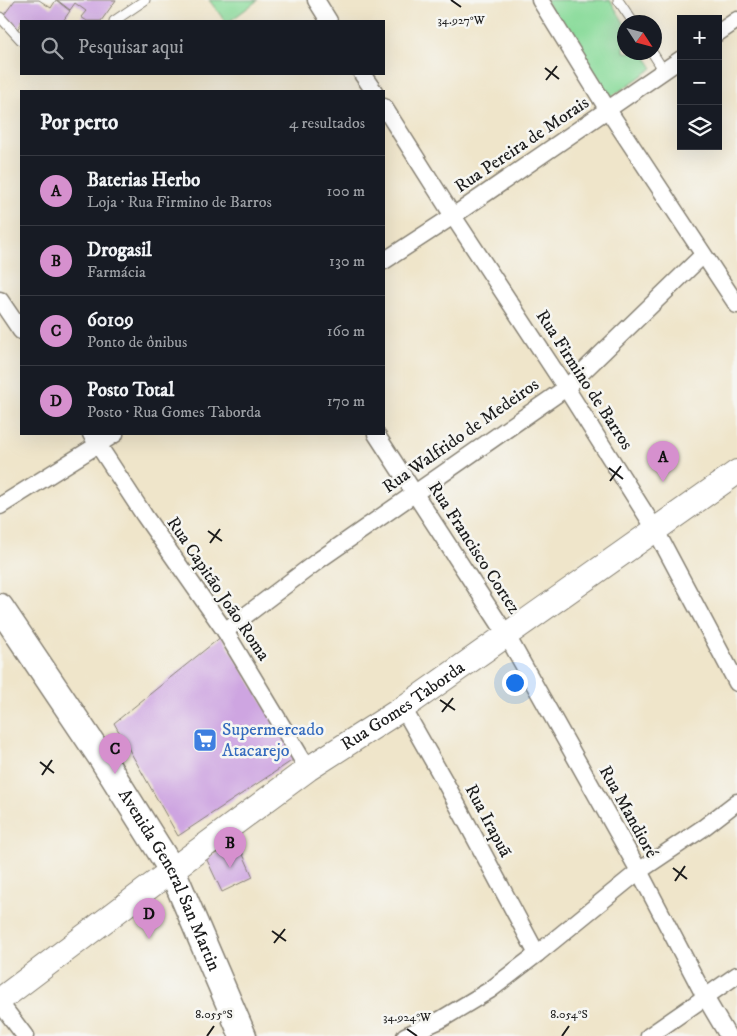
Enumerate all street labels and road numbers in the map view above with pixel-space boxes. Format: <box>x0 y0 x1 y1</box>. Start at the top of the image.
street label: Rua Pereira de Morais <box>451 92 593 198</box>
street label: Rua Firmino de Barros <box>531 306 637 454</box>
street label: Rua Walfrido de Medeiros <box>379 374 543 498</box>
street label: Rua Francisco Cortez <box>423 478 525 618</box>
street label: Rua Capitão João Roma <box>162 513 275 666</box>
street label: Rua Gomes Taborda <box>337 656 470 756</box>
street label: Rua Mandioré <box>594 762 663 862</box>
street label: Rua Irapuã <box>460 781 516 861</box>
street label: Avenida General San Martin <box>113 785 225 975</box>

